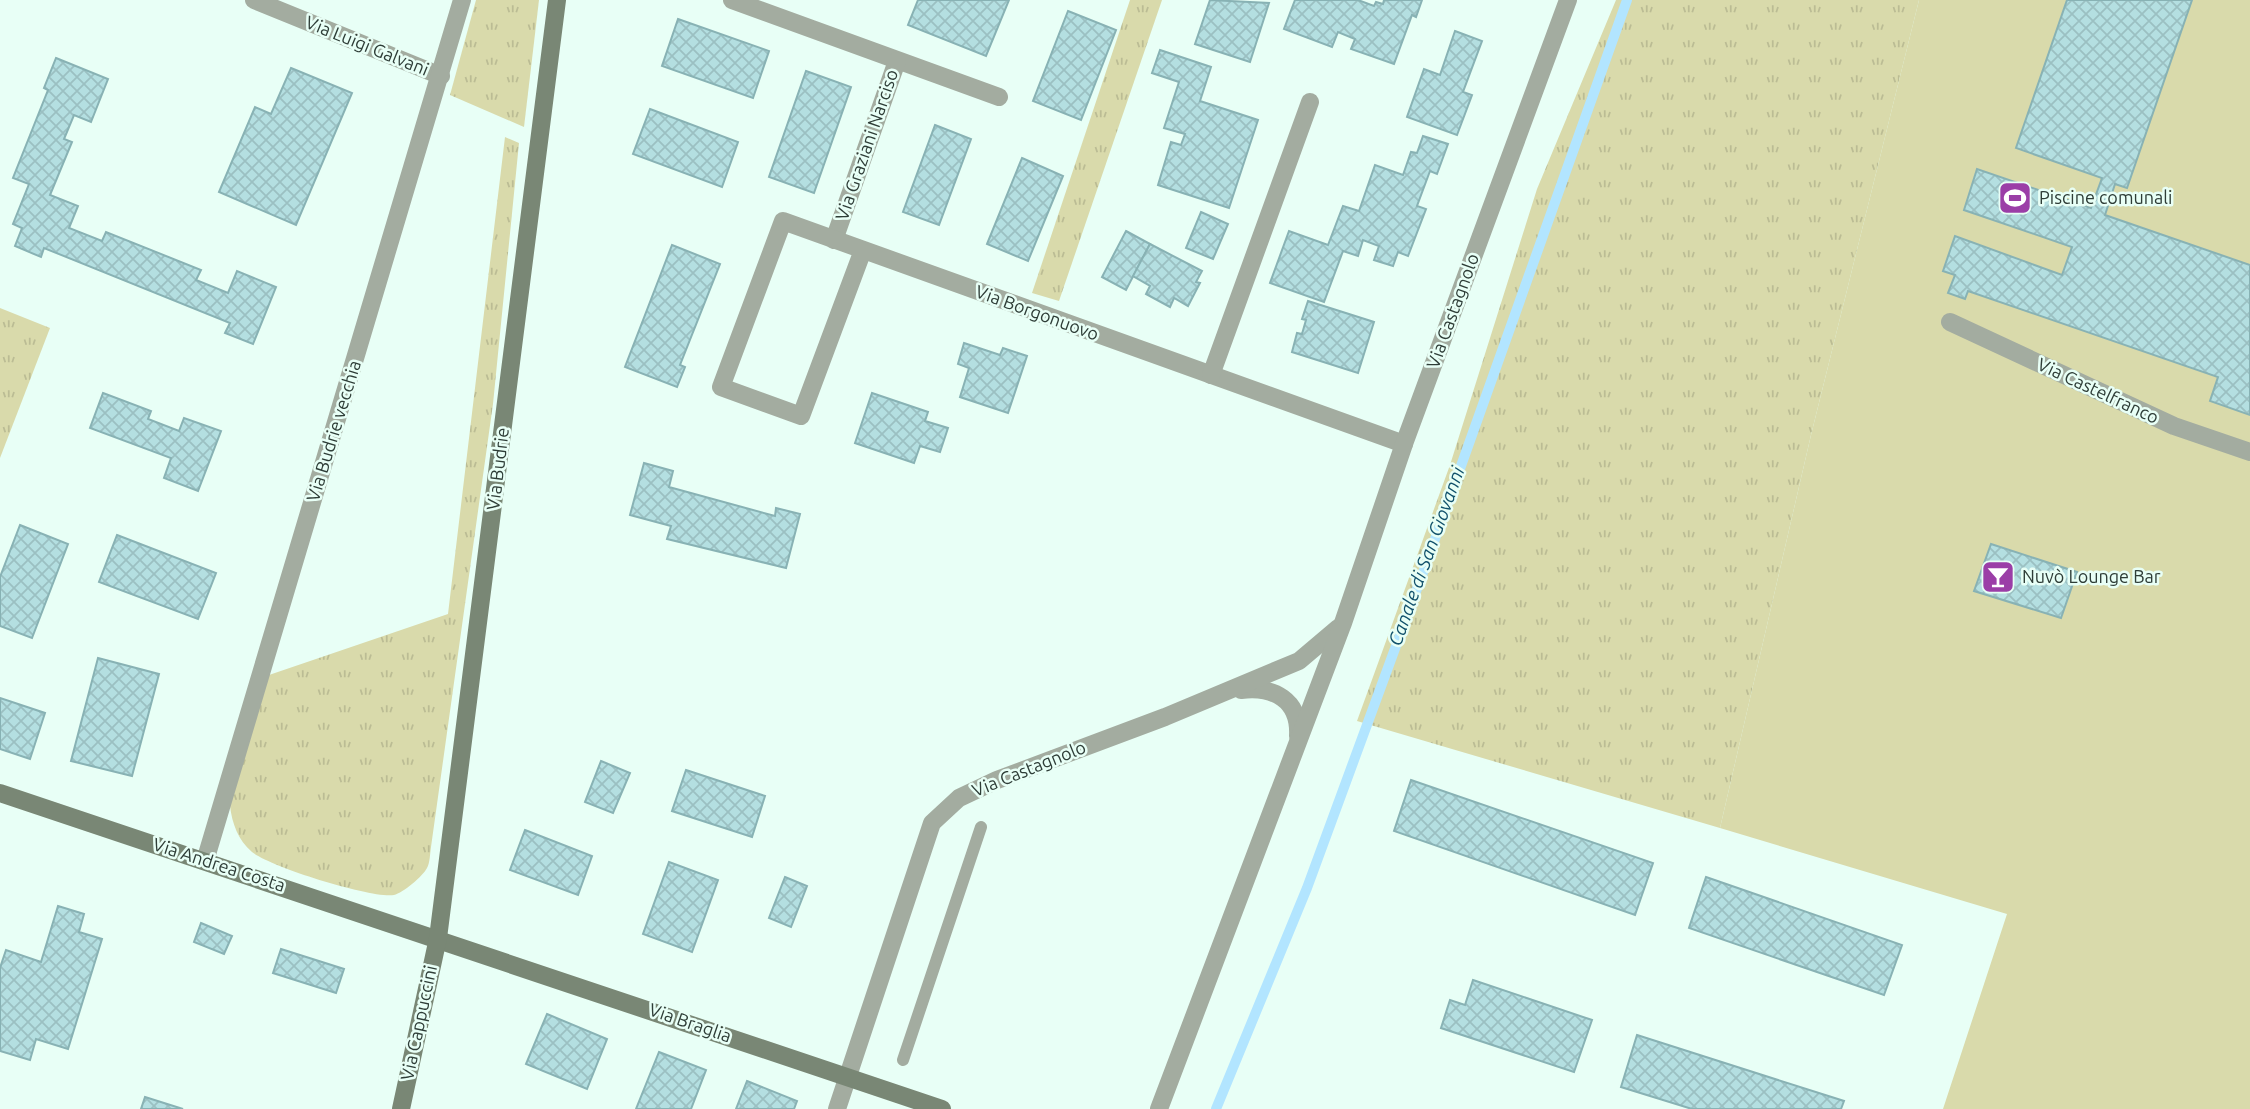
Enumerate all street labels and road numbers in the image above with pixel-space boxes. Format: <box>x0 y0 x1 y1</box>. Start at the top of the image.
street label: Via Luigi Galvani <box>303 11 432 79</box>
street label: Via Graziani Narciso <box>831 67 901 223</box>
street label: Via Castagnolo <box>1422 251 1482 371</box>
street label: Via Borgonuovo <box>973 280 1102 344</box>
street label: Via Castelfranco <box>2035 353 2162 427</box>
street label: Via Budrie vecchia <box>302 358 364 504</box>
street label: Via Budrie <box>482 426 512 511</box>
street label: Via Castagnolo <box>969 736 1088 800</box>
street label: Via Andrea Costa <box>151 833 288 895</box>
street label: Via Cappuccini <box>396 963 440 1082</box>
street label: Via Braglia <box>646 999 734 1045</box>

